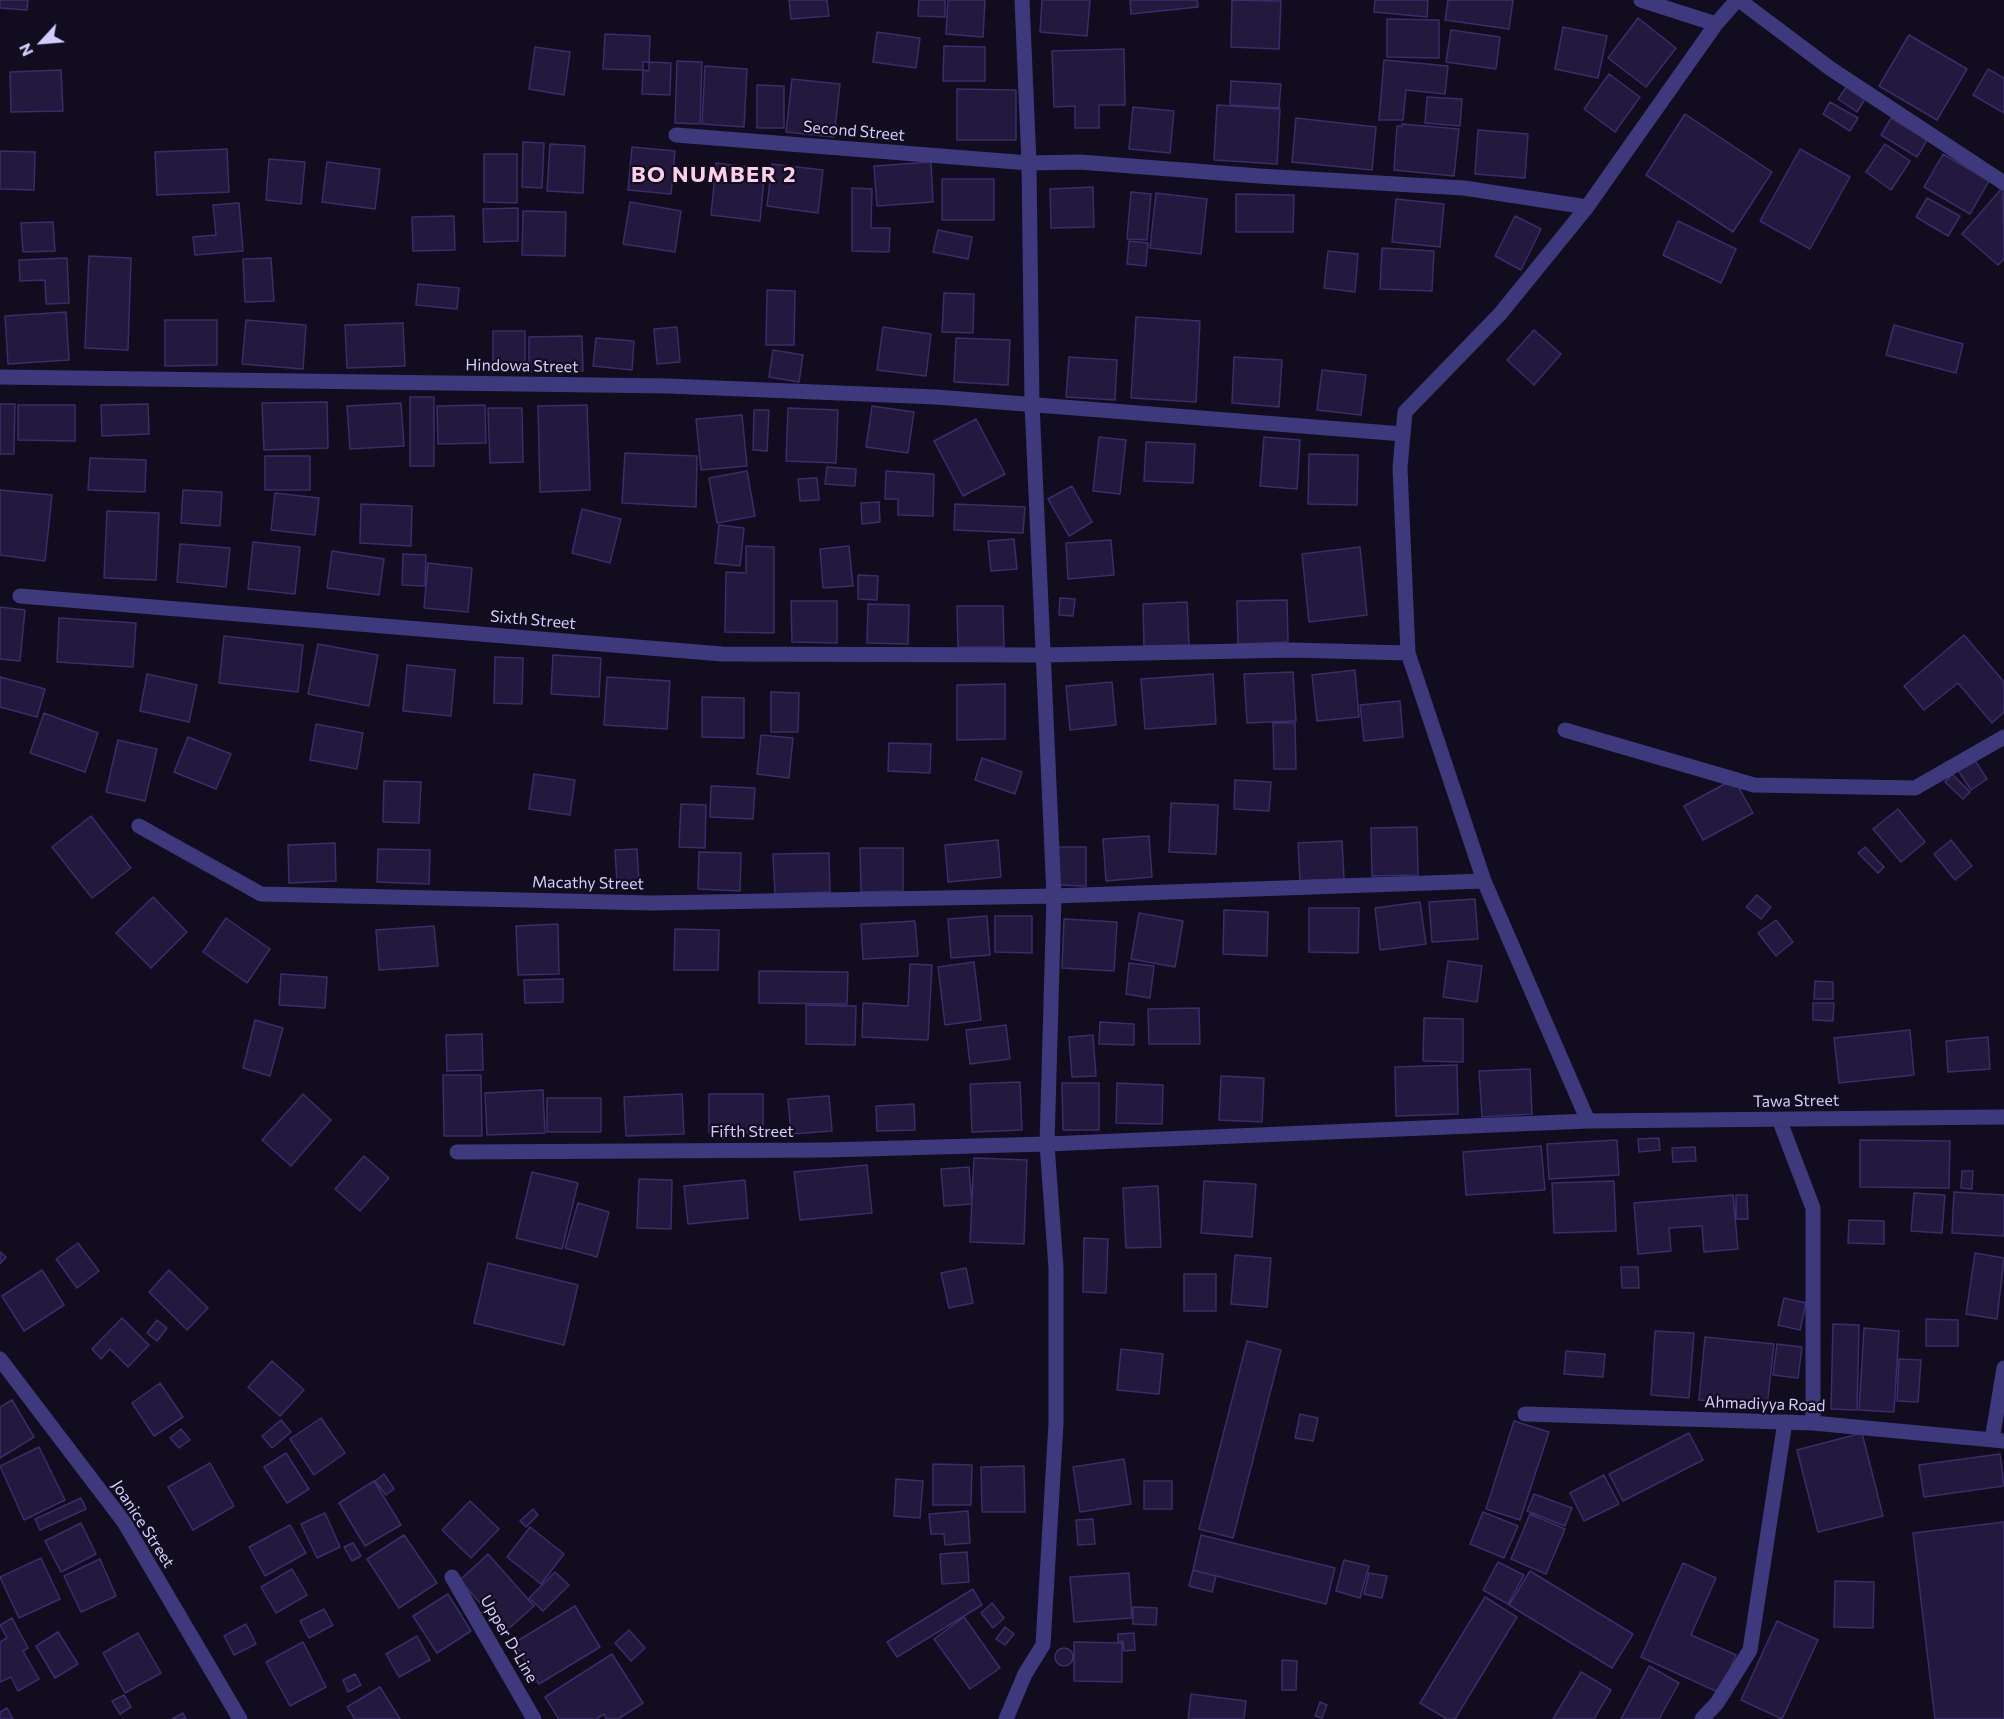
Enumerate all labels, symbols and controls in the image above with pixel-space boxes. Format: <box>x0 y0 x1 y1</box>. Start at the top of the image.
north arrow <box>12 12 72 72</box>
text: N <box>14 41 37 60</box>
street label: Second Street <box>802 117 906 145</box>
district label: BO NUMBER 2 <box>631 162 797 188</box>
street label: Hindowa Street <box>465 355 579 377</box>
street label: Sixth Street <box>489 607 577 633</box>
street label: Macathy Street <box>532 872 644 894</box>
street label: Tawa Street <box>1753 1091 1839 1111</box>
street label: Fifth Street <box>710 1122 794 1142</box>
street label: Ahmadiyya Road <box>1704 1392 1826 1416</box>
street label: Joanice Street <box>108 1477 178 1571</box>
street label: Upper D-Line <box>476 1592 542 1686</box>

